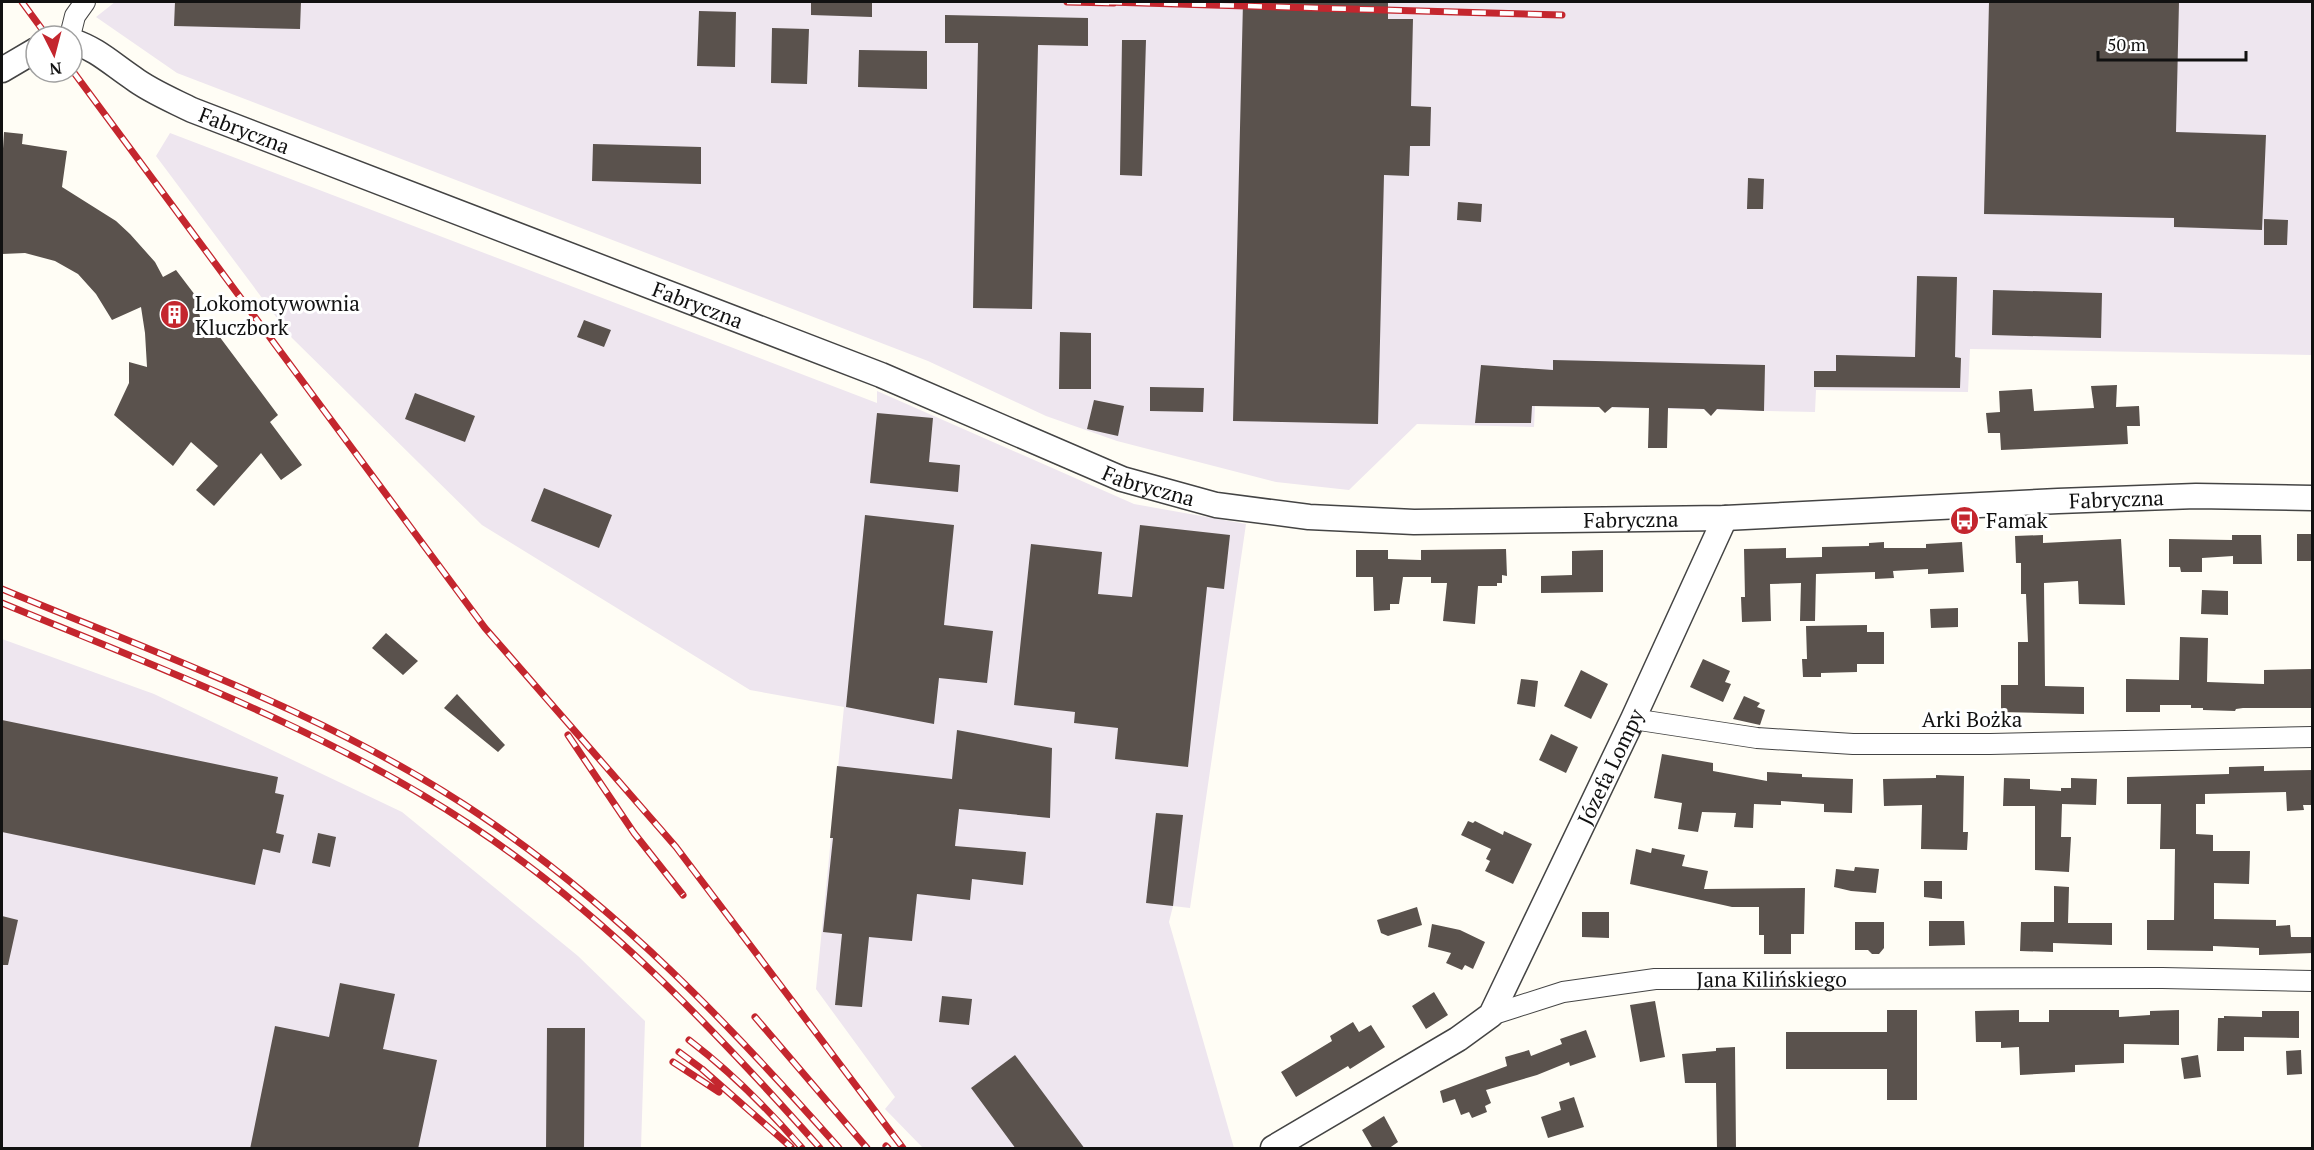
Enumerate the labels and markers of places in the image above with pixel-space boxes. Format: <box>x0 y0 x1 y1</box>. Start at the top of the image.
place label: Lokomotywownia Kluczbork <box>195 289 360 341</box>
building icon: Lokomotywownia Kluczbork <box>158 299 190 331</box>
bus stop icon: Famak <box>1949 504 1981 536</box>
place label: Famak <box>1986 506 2048 534</box>

